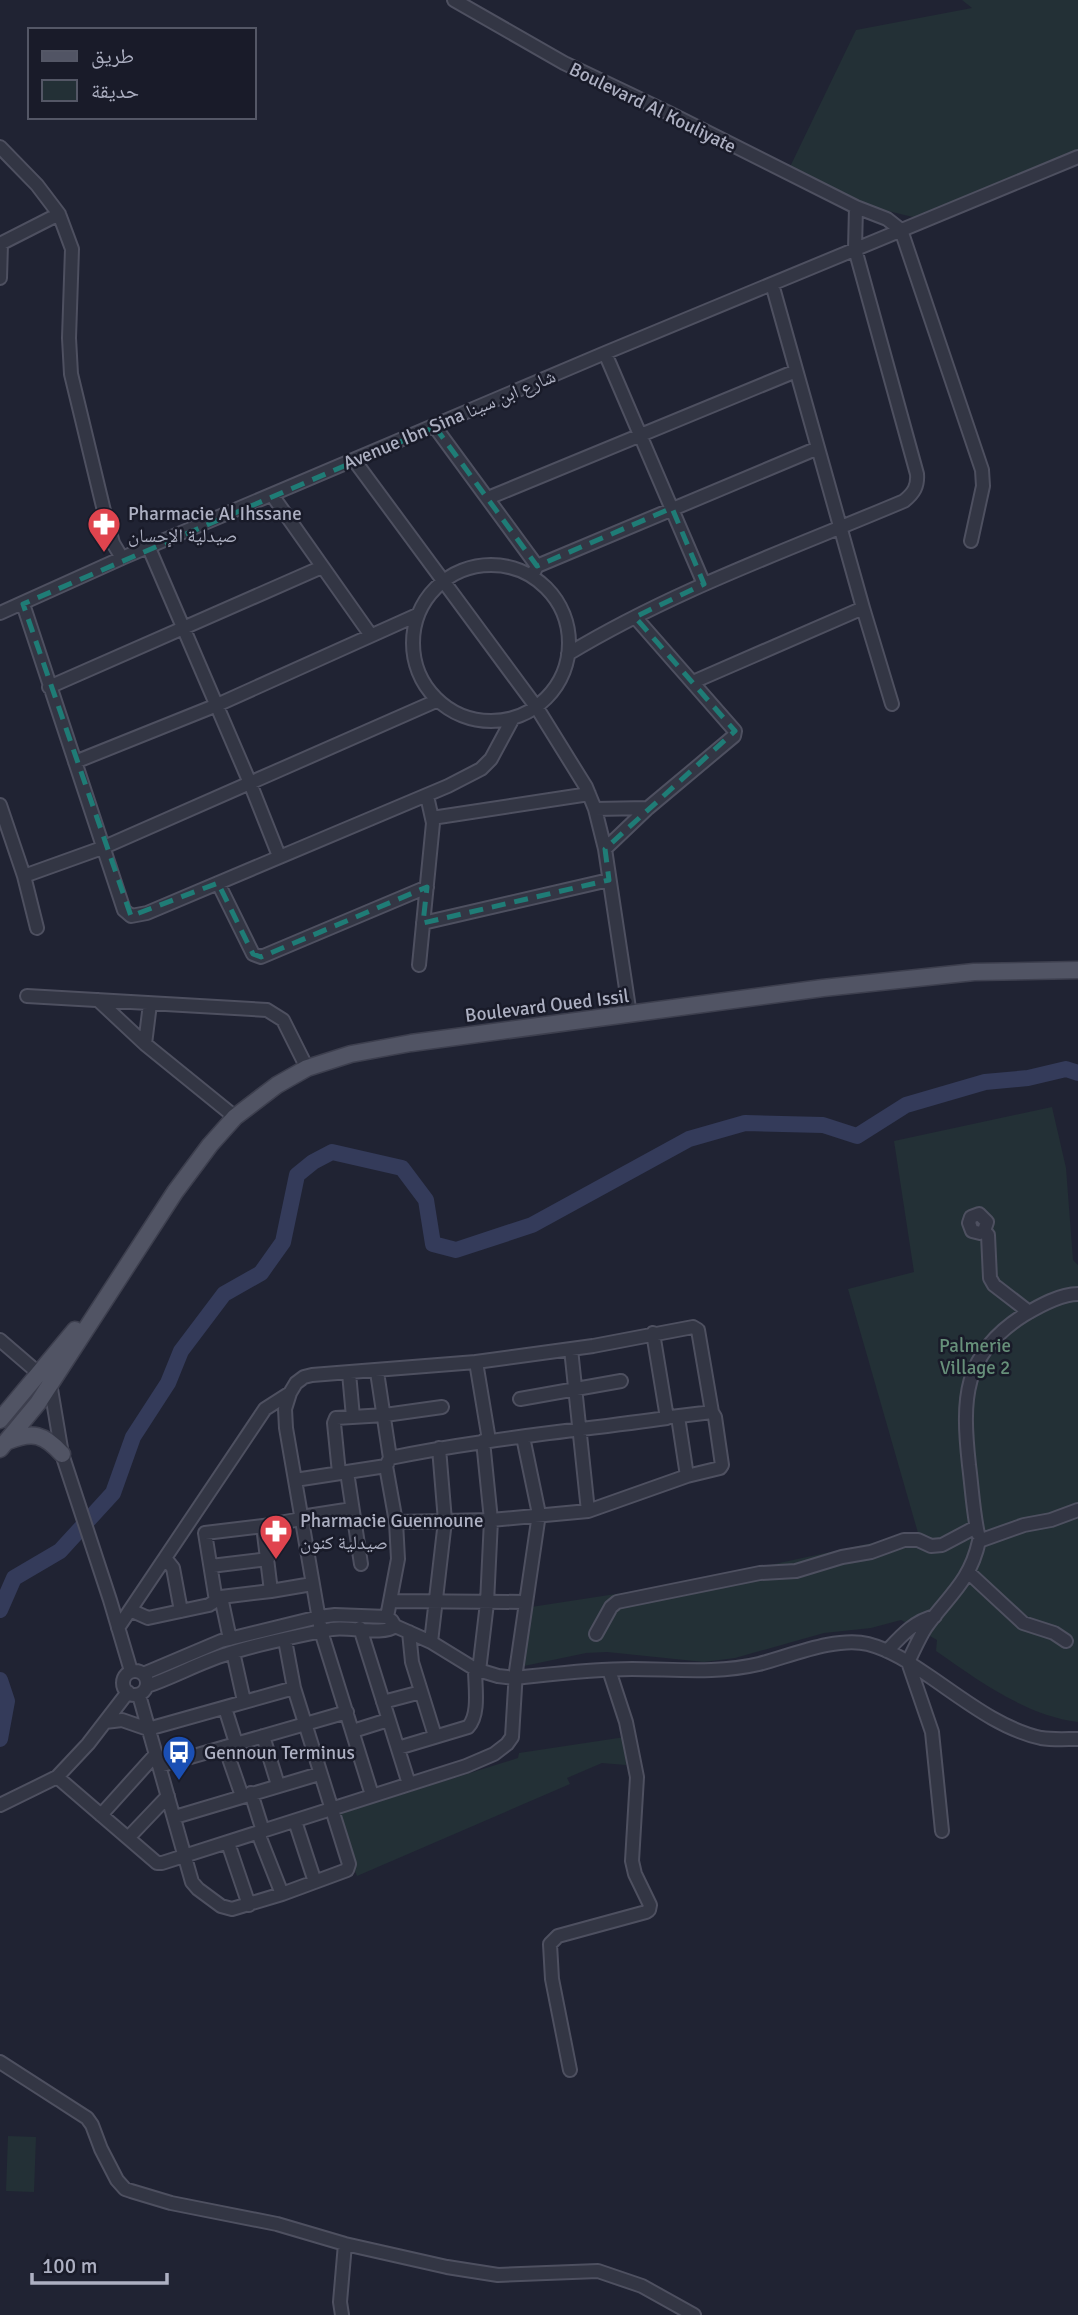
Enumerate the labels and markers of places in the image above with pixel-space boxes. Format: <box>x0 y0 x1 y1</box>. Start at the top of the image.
place label: Pharmacie Al Ihssane صيدلية الإحسان <box>128 502 302 548</box>
pharmacy icon: Pharmacie Al Ihssane صيدلية الإحسان <box>85 505 123 554</box>
place label: Pharmacie Guennoune صيدلية كنون <box>300 1509 483 1555</box>
pharmacy icon: Pharmacie Guennoune صيدلية كنون <box>257 1512 295 1561</box>
bus stop icon: Gennoun Terminus <box>160 1733 198 1782</box>
place label: Gennoun Terminus <box>204 1741 355 1765</box>

